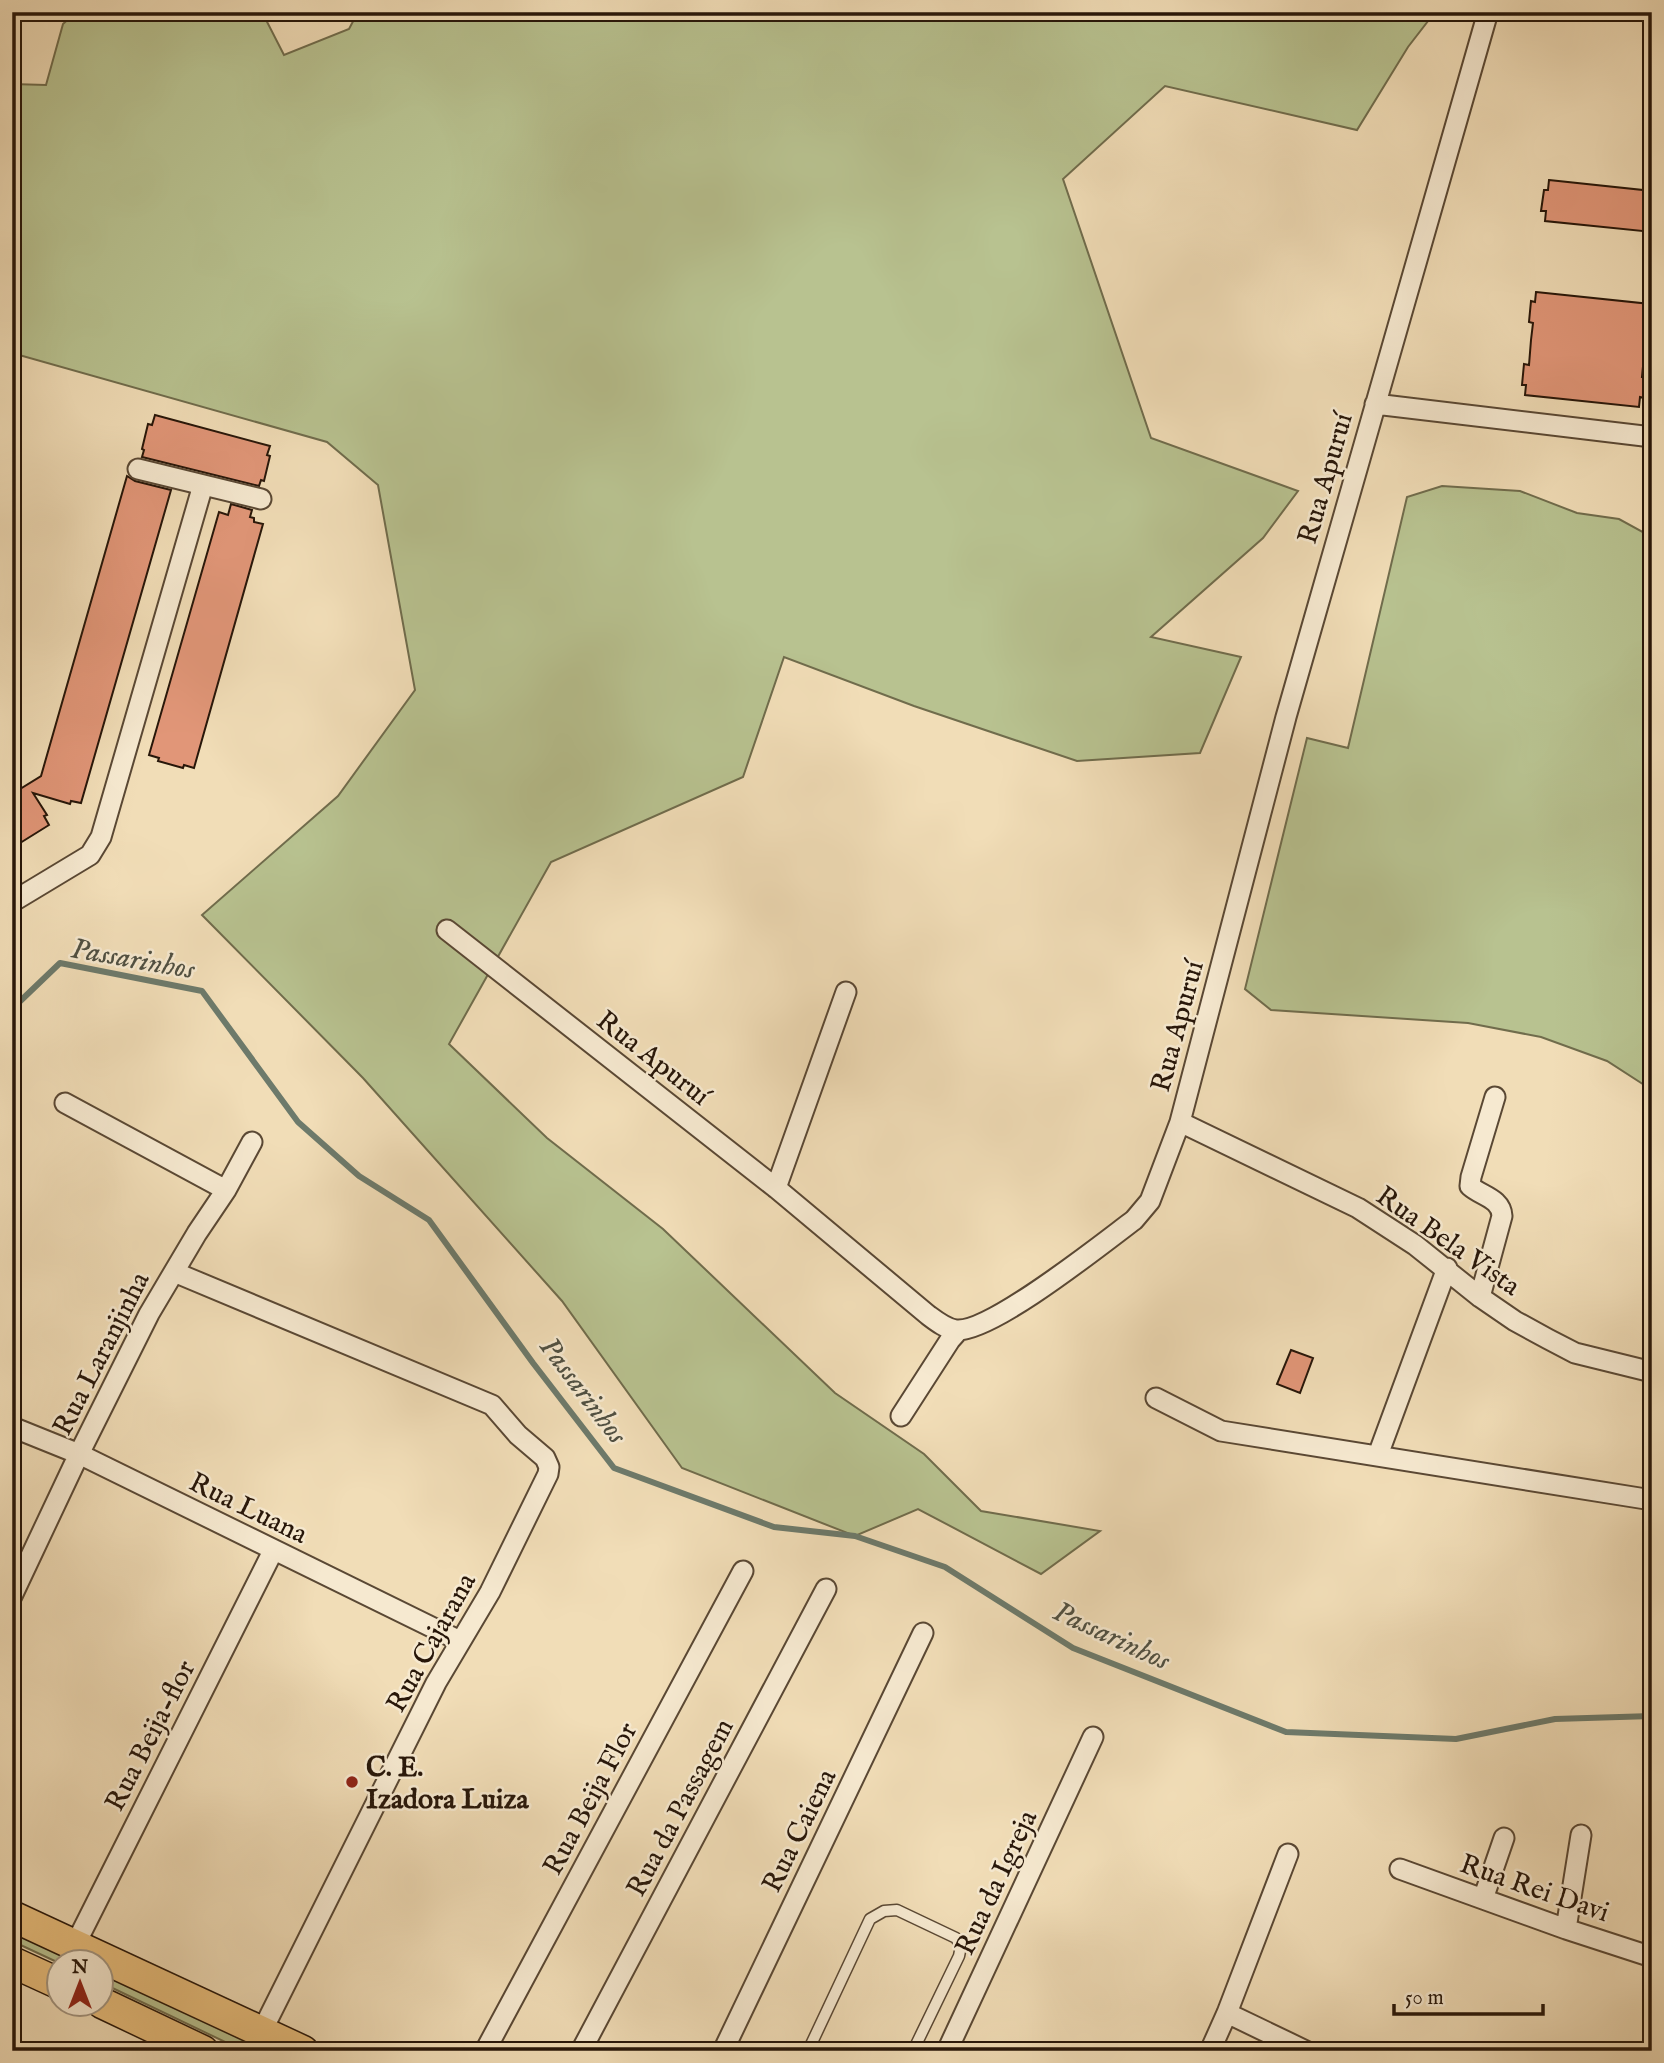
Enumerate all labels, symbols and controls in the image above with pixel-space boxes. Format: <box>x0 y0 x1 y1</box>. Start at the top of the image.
street label: Rua Apuruí <box>1291 408 1362 548</box>
water label: Passarinhos <box>68 930 198 990</box>
street label: Rua Apuruí <box>1144 956 1213 1096</box>
street label: Rua Apuruí <box>589 1004 717 1115</box>
street label: Rua Bela Vista <box>1369 1179 1527 1305</box>
street label: Rua Laranjinha <box>46 1266 159 1442</box>
water label: Passarinhos <box>530 1330 635 1453</box>
street label: Rua Luana <box>183 1466 314 1553</box>
street label: Rua Cajarana <box>380 1567 485 1719</box>
water label: Passarinhos <box>1046 1593 1176 1681</box>
street label: Rua Beija-flor <box>98 1655 204 1817</box>
street label: Rua da Passagem <box>620 1713 743 1903</box>
street label: Rua Beija Flor <box>536 1717 646 1882</box>
place label: C. E. Izadora Luiza <box>366 1751 529 1818</box>
street label: Rua Caiena <box>755 1763 846 1899</box>
marker: C. E. Izadora Luiza <box>344 1774 360 1790</box>
street label: Rua da Igreja <box>948 1804 1046 1961</box>
street label: Rua Rei Davi <box>1455 1847 1613 1931</box>
north arrow <box>46 1948 116 2018</box>
text: N <box>71 1956 89 1980</box>
scale bar <box>1394 1972 1543 2016</box>
text: 50 m <box>1405 1985 1444 2012</box>

